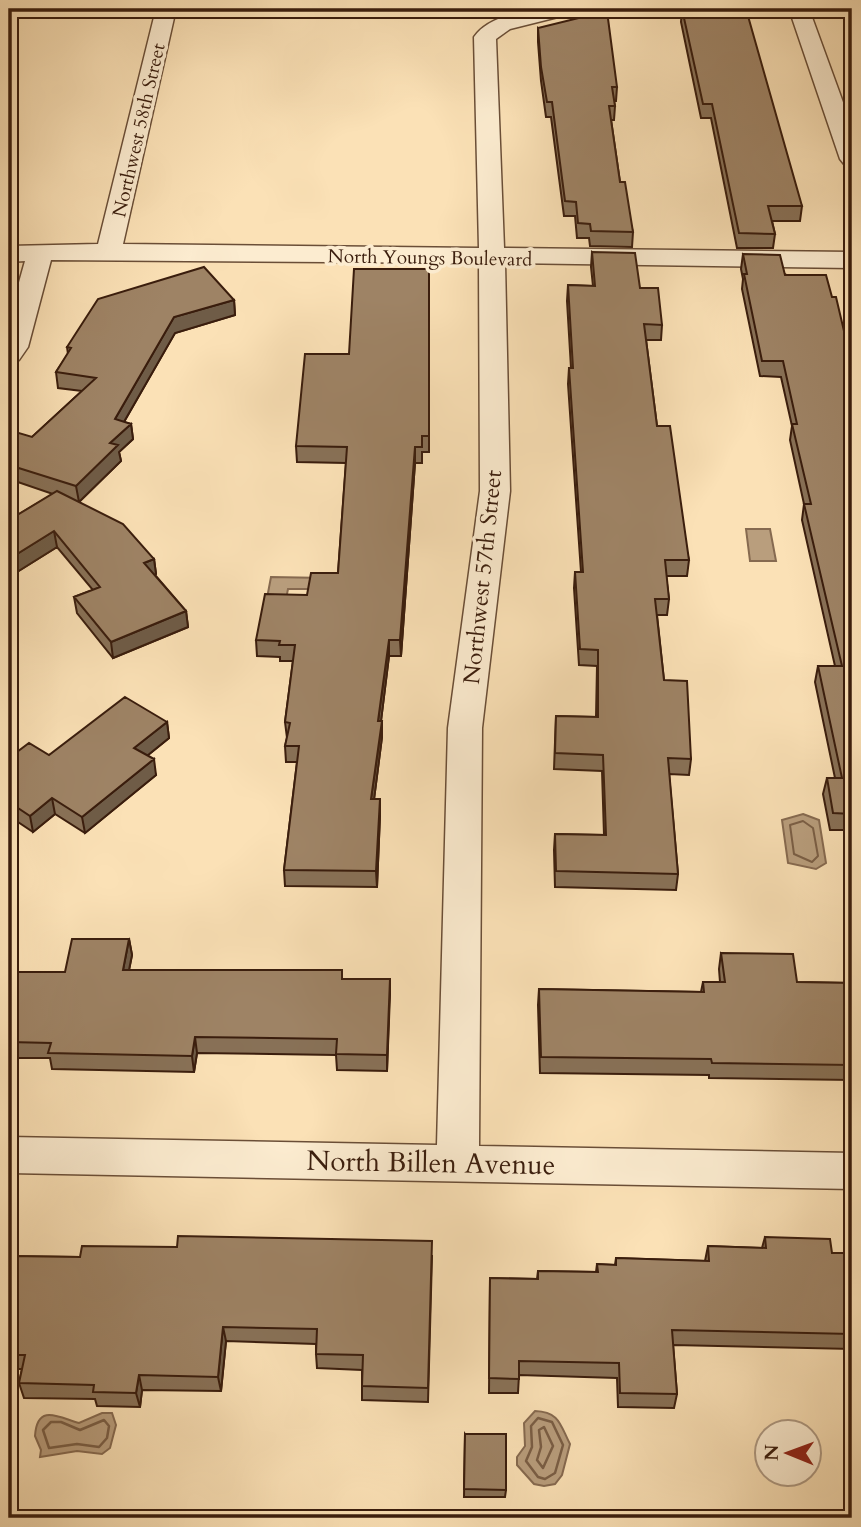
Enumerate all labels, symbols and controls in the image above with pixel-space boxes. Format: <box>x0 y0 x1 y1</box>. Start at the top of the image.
street label: Northwest 58th Street <box>106 41 172 220</box>
street label: North Youngs Boulevard <box>327 243 533 273</box>
street label: Northwest 57th Street <box>456 468 509 686</box>
street label: North Billen Avenue <box>306 1142 556 1184</box>
north arrow <box>752 1418 822 1488</box>
text: N <box>759 1444 785 1461</box>

